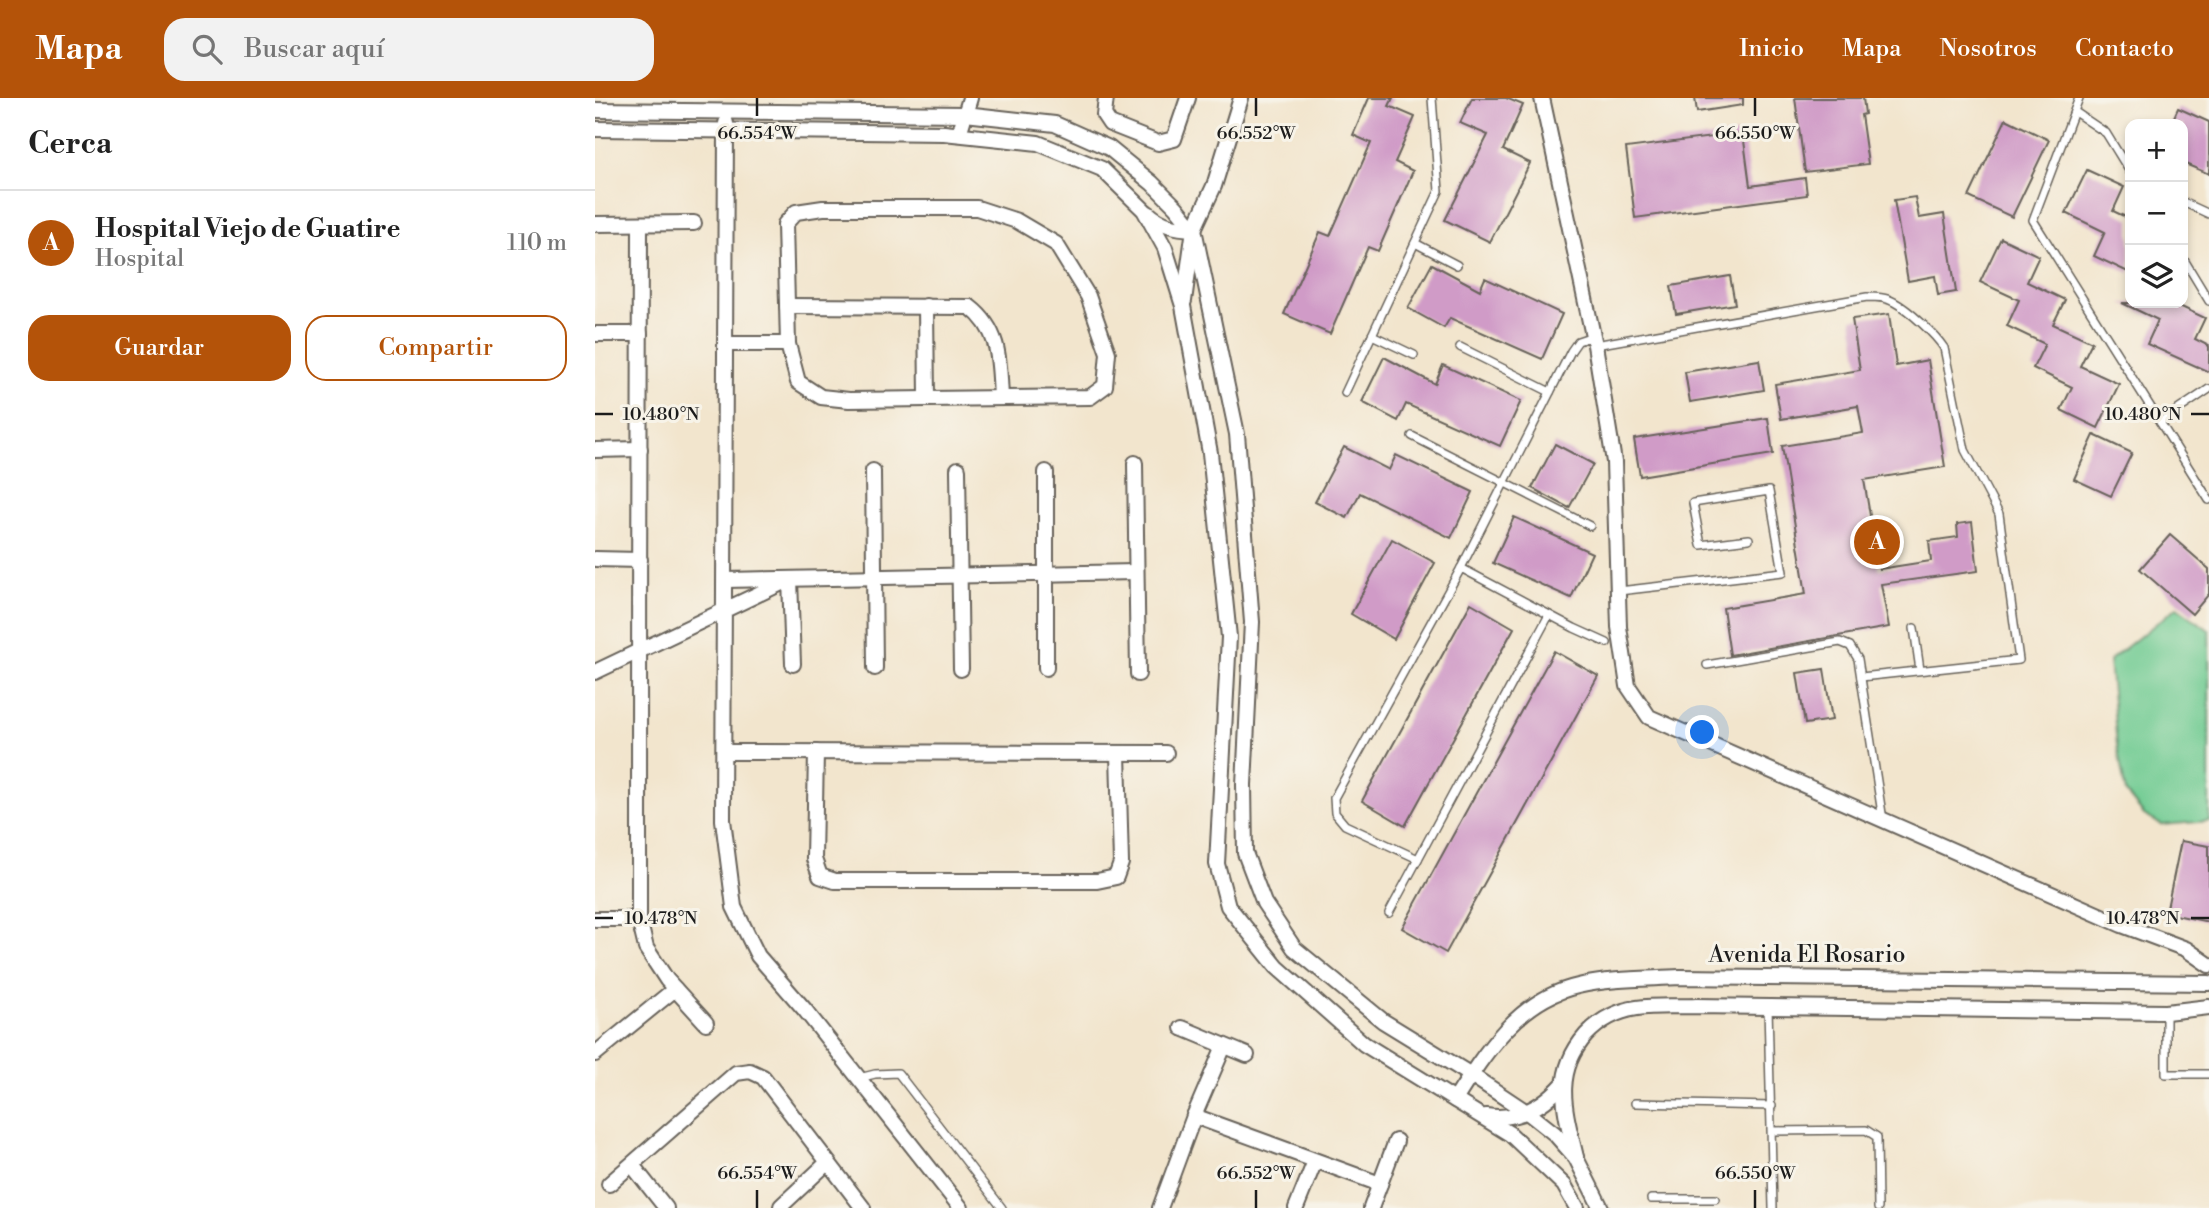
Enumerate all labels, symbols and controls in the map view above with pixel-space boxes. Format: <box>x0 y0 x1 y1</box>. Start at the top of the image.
search box <box>164 18 654 81</box>
text: Mapa <box>35 29 122 70</box>
icon: search <box>188 30 226 68</box>
text: Buscar aquí <box>244 33 384 65</box>
text: Inicio <box>1739 34 1804 64</box>
text: Mapa <box>1842 34 1901 64</box>
text: Nosotros <box>1939 34 2037 64</box>
text: Contacto <box>2075 34 2174 64</box>
map controls <box>2125 119 2188 308</box>
button: + <box>2125 119 2188 182</box>
text: 66.554°W <box>717 122 797 145</box>
text: 66.552°W <box>1217 122 1296 145</box>
text: 66.550°W <box>1715 122 1796 145</box>
text: Cerca <box>28 125 112 163</box>
button: − <box>2125 182 2188 245</box>
text: Hospital Viejo de Guatire <box>95 213 400 245</box>
text: A <box>43 229 59 257</box>
text: 110 m <box>507 229 567 257</box>
text: Hospital <box>95 245 184 273</box>
button: layers <box>2125 245 2188 308</box>
button: Guardar <box>28 315 291 381</box>
button: Compartir <box>305 315 567 381</box>
text: 10.480°N <box>623 403 700 426</box>
text: 10.480°N <box>2105 403 2182 426</box>
pin: A <box>1854 516 1900 568</box>
your location <box>1685 715 1719 749</box>
text: 10.478°N <box>625 907 698 930</box>
text: 10.478°N <box>2107 907 2180 930</box>
street label: Avenida El Rosario <box>1708 941 1905 969</box>
text: 66.554°W <box>717 1162 797 1185</box>
text: 66.552°W <box>1217 1162 1296 1185</box>
text: 66.550°W <box>1715 1162 1796 1185</box>

